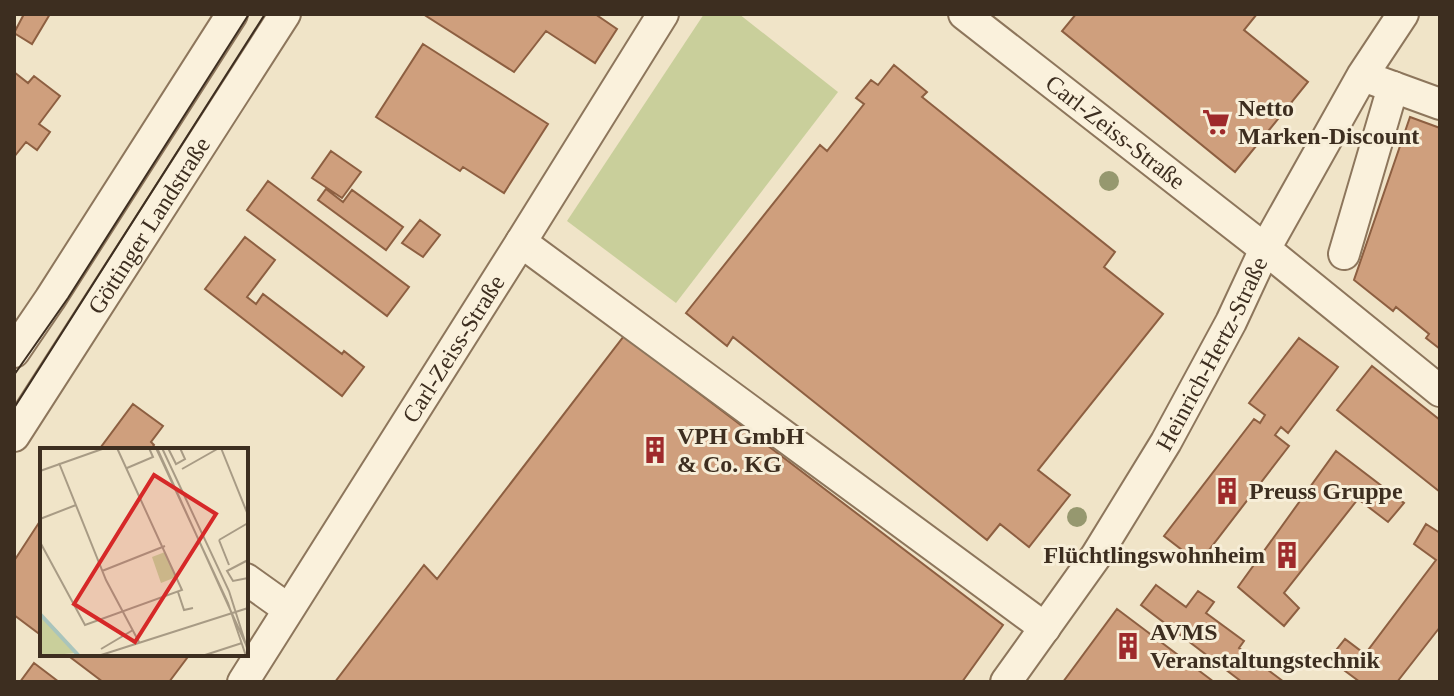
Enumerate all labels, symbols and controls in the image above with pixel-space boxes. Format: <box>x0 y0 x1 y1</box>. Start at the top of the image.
street label: Carl-Zeiss-Straße <box>1041 70 1190 195</box>
place label: Netto Marken-Discount <box>1238 95 1419 149</box>
supermarket icon: Netto Marken-Discount <box>1201 107 1231 137</box>
street label: Göttinger Landstraße <box>83 133 215 319</box>
street label: Heinrich-Hertz-Straße <box>1151 253 1272 455</box>
street label: Carl-Zeiss-Straße <box>397 270 510 427</box>
place label: VPH GmbH & Co. KG <box>677 423 805 477</box>
building icon: VPH GmbH & Co. KG <box>640 435 670 465</box>
inset map <box>40 448 248 656</box>
building icon: Preuss Gruppe <box>1212 476 1242 506</box>
place label: Preuss Gruppe <box>1249 478 1403 504</box>
building icon: Flüchtlingswohnheim <box>1272 540 1302 570</box>
place label: Flüchtlingswohnheim <box>1044 542 1265 568</box>
place label: AVMS Veranstaltungstechnik <box>1150 619 1380 673</box>
building icon: AVMS Veranstaltungstechnik <box>1113 631 1143 661</box>

